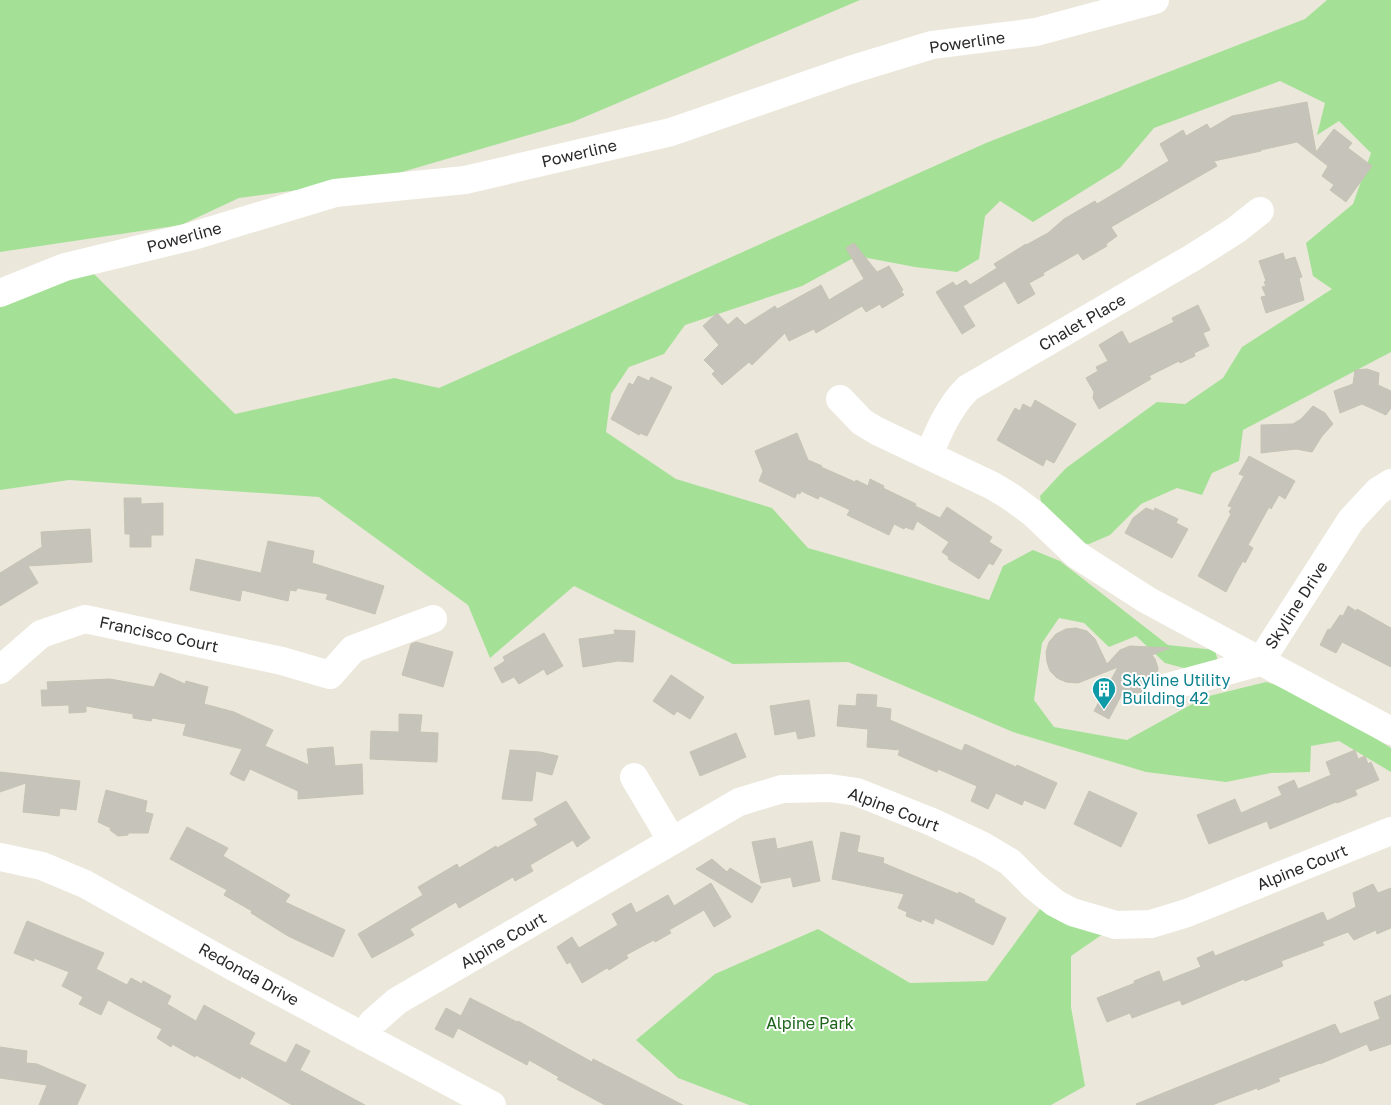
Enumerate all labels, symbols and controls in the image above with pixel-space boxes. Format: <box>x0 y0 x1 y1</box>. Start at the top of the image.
street label: Powerline <box>928 27 1006 57</box>
street label: Powerline <box>539 135 619 171</box>
street label: Powerline <box>144 217 224 257</box>
street label: Chalet Place <box>1035 289 1129 355</box>
street label: Skyline Drive <box>1260 557 1332 653</box>
street label: Francisco Court <box>98 612 220 656</box>
place label: Skyline Utility Building 42 <box>1122 670 1230 708</box>
building icon: Skyline Utility Building 42 <box>1091 676 1117 710</box>
street label: Alpine Court <box>846 782 942 836</box>
street label: Alpine Court <box>1254 840 1350 894</box>
street label: Alpine Court <box>456 907 550 973</box>
street label: Redonda Drive <box>195 938 303 1010</box>
park label: Alpine Park <box>766 1013 854 1033</box>

